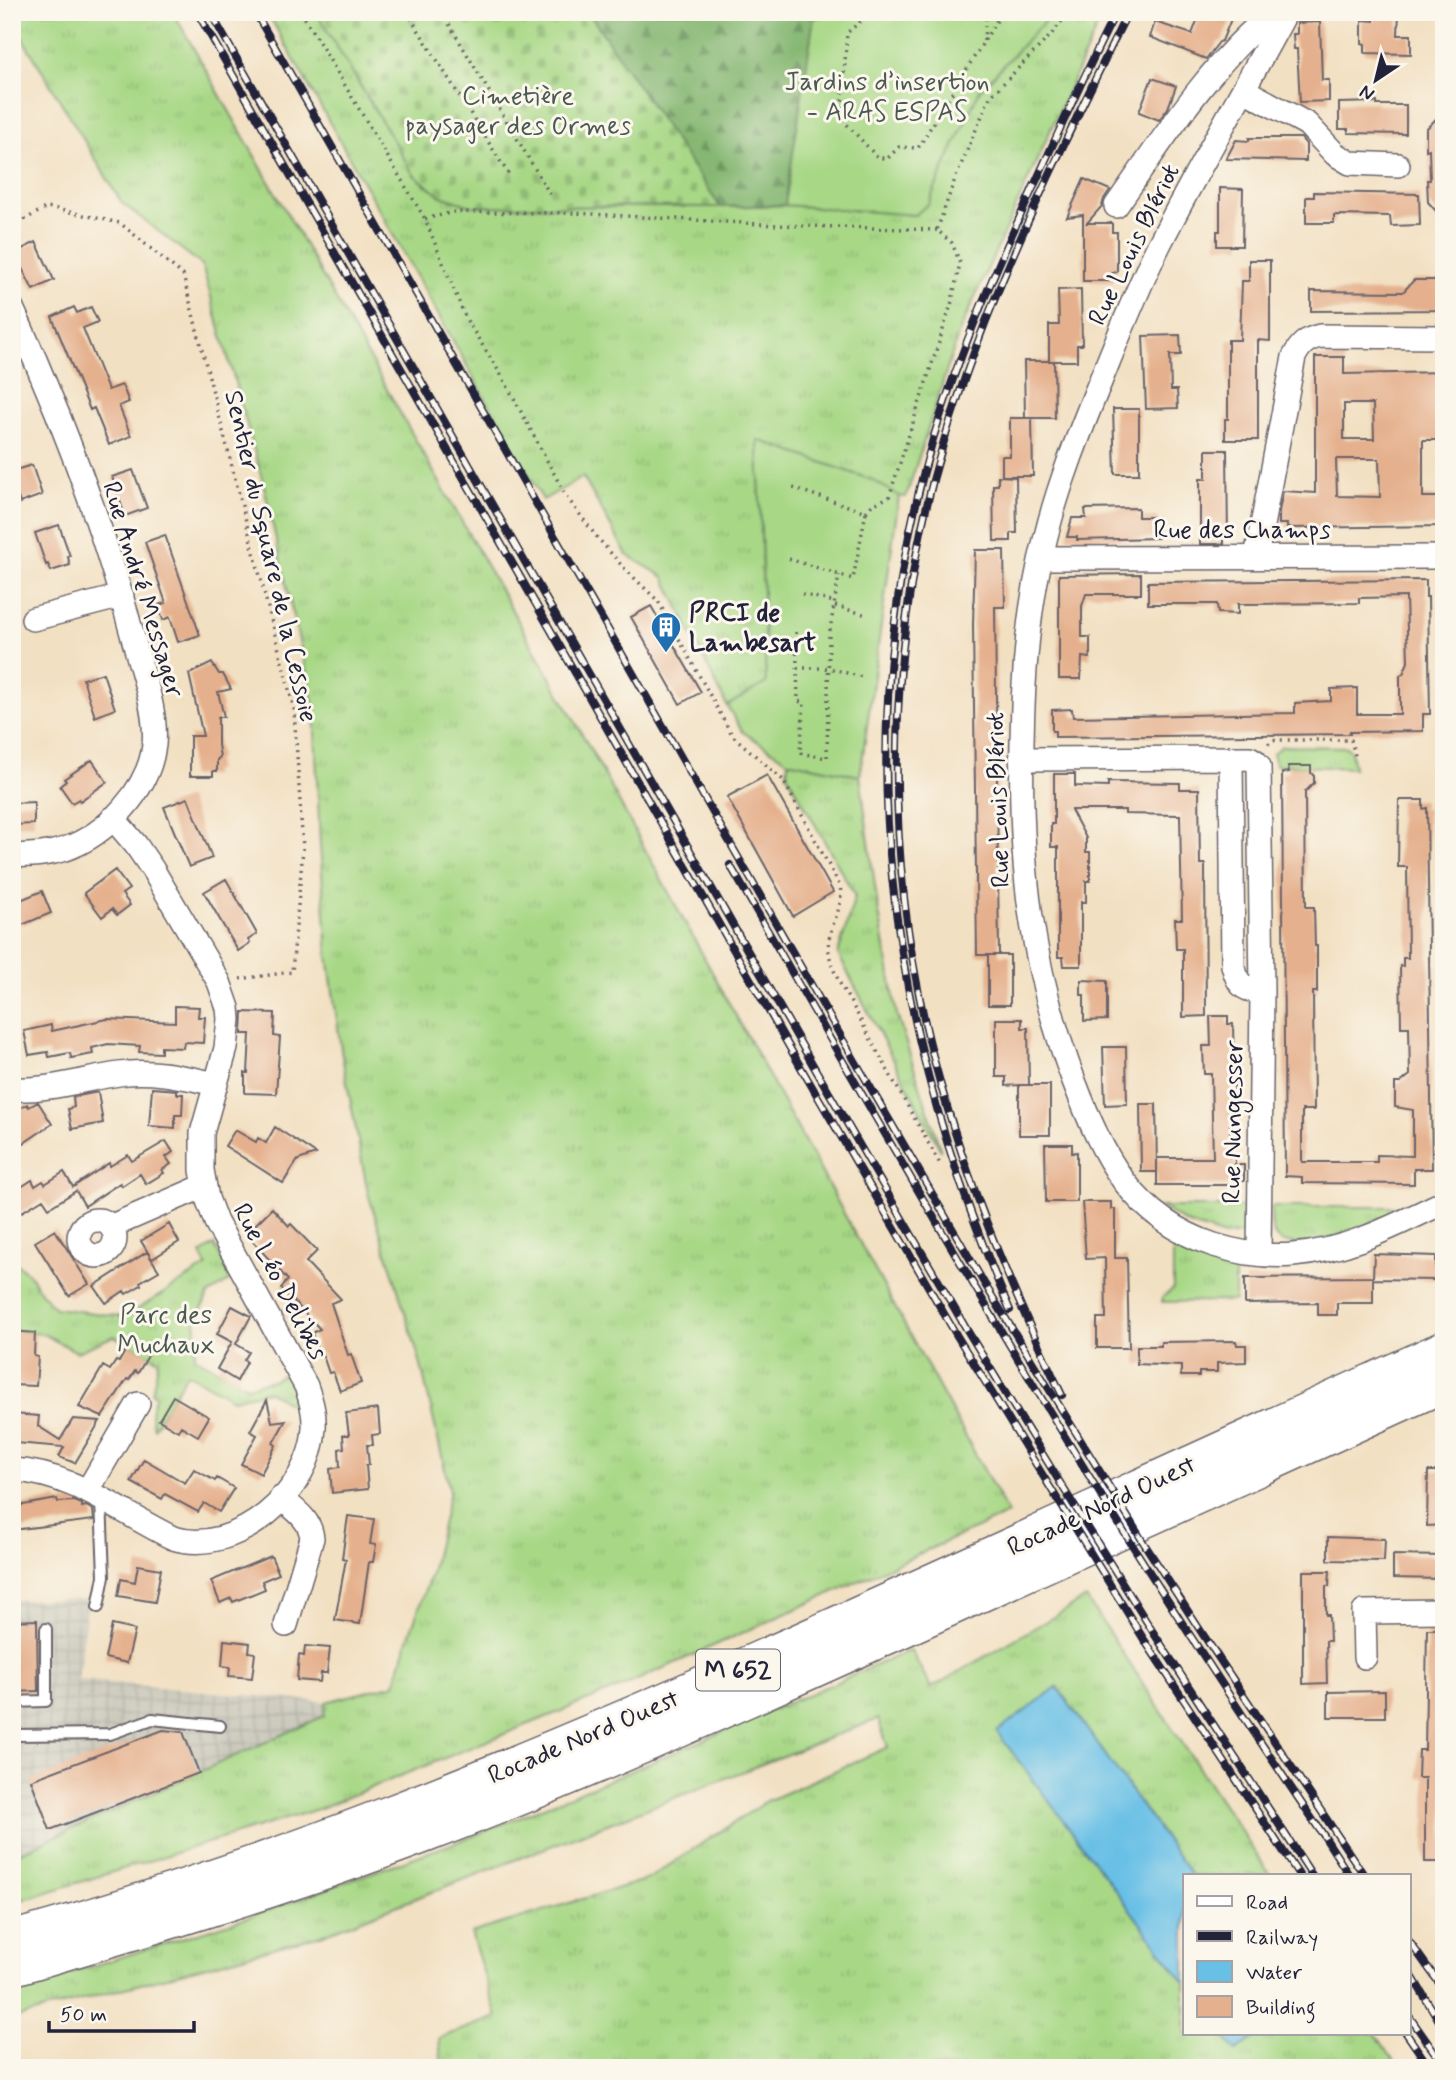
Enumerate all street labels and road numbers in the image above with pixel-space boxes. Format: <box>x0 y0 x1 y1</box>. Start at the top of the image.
street label: Rue Louis Blériot <box>1081 158 1189 331</box>
street label: Sentier du Square de la Cessoie <box>215 387 325 726</box>
street label: Rue André Messager <box>93 478 191 702</box>
street label: Rue des Champs <box>1153 514 1331 548</box>
street label: Rue Louis Blériot <box>979 711 1019 888</box>
street label: Rue Nungesser <box>1216 1039 1254 1204</box>
street label: Rue Léo Delibes <box>224 1198 335 1366</box>
street label: Rocade Nord Ouest <box>1002 1448 1202 1565</box>
road number: M 652 <box>696 1650 780 1690</box>
street label: Rocade Nord Ouest <box>483 1682 684 1793</box>

